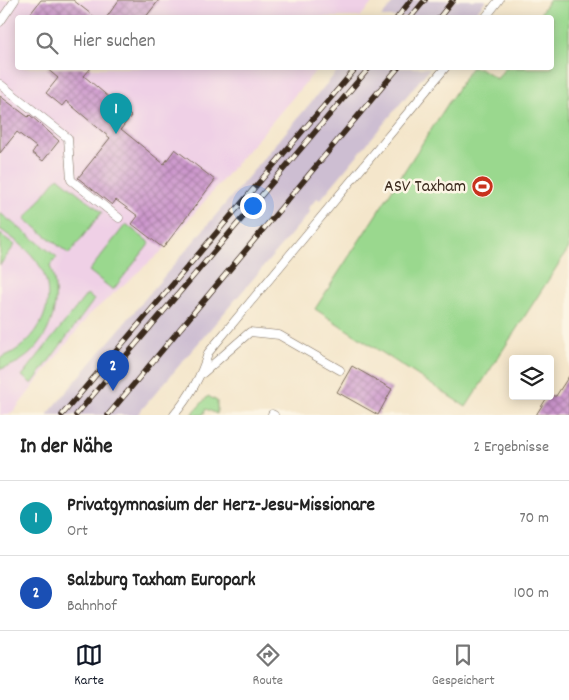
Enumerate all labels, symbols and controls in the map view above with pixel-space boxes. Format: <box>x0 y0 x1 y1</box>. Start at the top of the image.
search box <box>15 15 554 70</box>
icon: search <box>33 29 61 57</box>
text: Hier suchen <box>73 29 156 56</box>
pin: 1 <box>100 93 132 134</box>
place label: ASV Taxham <box>384 175 466 200</box>
sports icon: ASV Taxham <box>470 175 494 199</box>
your location <box>240 193 266 219</box>
pin: 2 <box>97 350 129 391</box>
map controls <box>509 355 554 400</box>
button: layers <box>509 355 554 400</box>
text: In der Nähe <box>20 433 112 463</box>
text: 2 Ergebnisse <box>473 436 549 459</box>
text: Privatgymnasium der Herz-Jesu-Missionare <box>67 493 375 520</box>
text: 1 <box>34 507 38 530</box>
text: 70 m <box>519 507 549 530</box>
text: Ort <box>67 520 88 543</box>
text: Salzburg Taxham Europark <box>67 568 256 595</box>
text: 2 <box>33 582 40 605</box>
text: 100 m <box>513 582 549 605</box>
text: Bahnhof <box>67 595 117 618</box>
tab: Karte <box>74 641 104 691</box>
tab: Route <box>253 641 283 691</box>
tab: Gespeichert <box>432 641 495 691</box>

